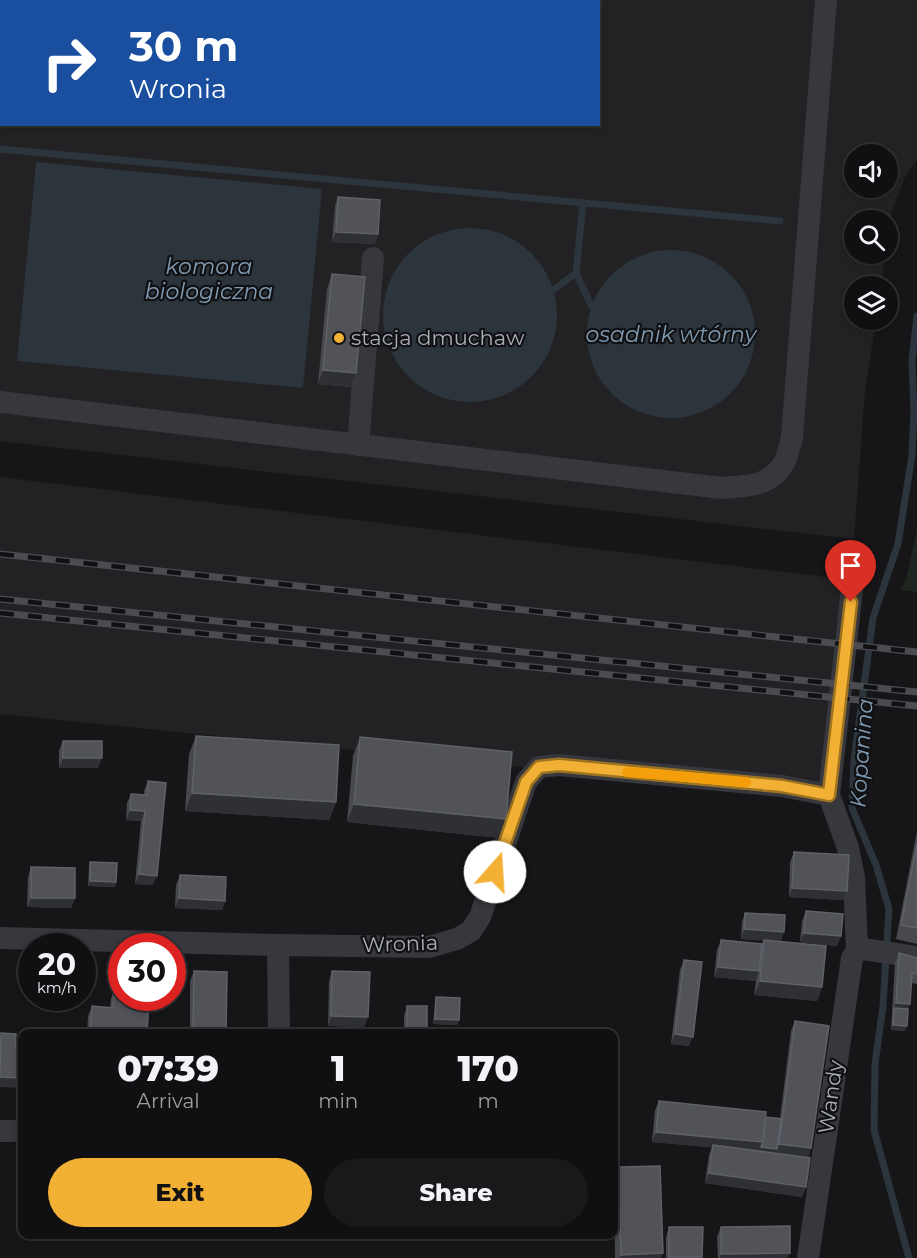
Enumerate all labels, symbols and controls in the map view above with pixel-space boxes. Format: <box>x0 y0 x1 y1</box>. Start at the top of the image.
text: 30 m <box>129 20 238 72</box>
icon: right <box>30 24 108 102</box>
text: Wronia <box>129 72 227 105</box>
map controls <box>844 144 898 330</box>
button: sound <box>844 144 898 198</box>
button: search <box>844 210 898 264</box>
water label: komora biologiczna <box>145 253 273 305</box>
button: layers <box>844 276 898 330</box>
water label: osadnik wtórny <box>586 321 758 348</box>
place label: stacja dmuchaw <box>351 325 525 350</box>
marker: stacja dmuchaw <box>332 331 346 345</box>
pin <box>825 540 876 602</box>
icon: arrive <box>834 549 867 582</box>
water label: Kopanina <box>844 698 879 809</box>
position arrow <box>463 840 527 904</box>
street label: Wronia <box>361 930 438 957</box>
speed limit sign: 30 <box>108 933 186 1011</box>
text: 20 <box>38 946 76 983</box>
text: km/h <box>37 978 77 997</box>
text: 07:39 <box>117 1046 219 1090</box>
text: 1 <box>331 1046 346 1090</box>
text: 170 <box>458 1046 519 1090</box>
street label: Wandy <box>813 1058 848 1135</box>
text: Arrival <box>137 1089 200 1113</box>
text: min <box>318 1089 358 1113</box>
text: m <box>478 1089 499 1113</box>
button: Exit <box>48 1158 312 1227</box>
button: Share <box>324 1158 588 1227</box>

